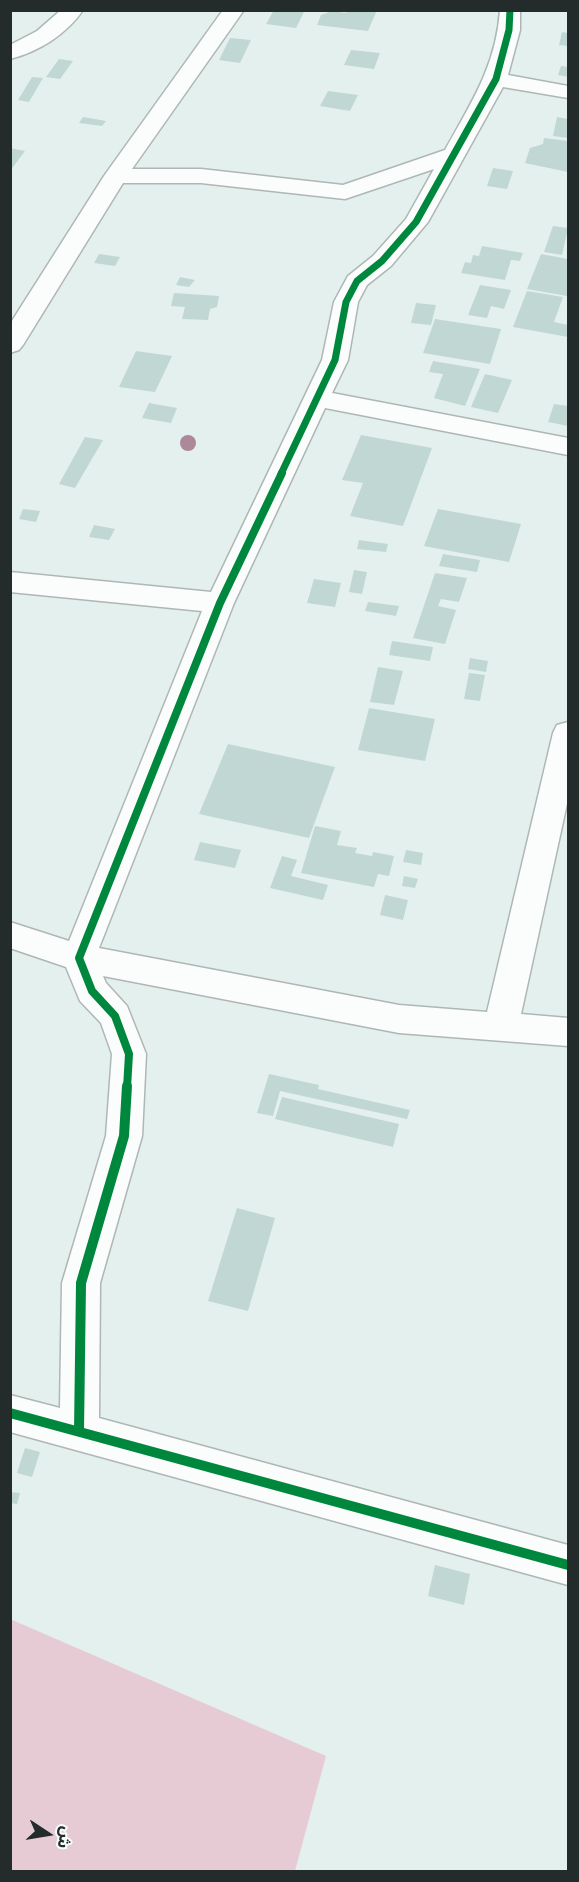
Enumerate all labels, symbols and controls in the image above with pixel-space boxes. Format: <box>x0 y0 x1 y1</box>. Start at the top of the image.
north arrow <box>18 1804 78 1864</box>
text: ش <box>54 1825 78 1851</box>

